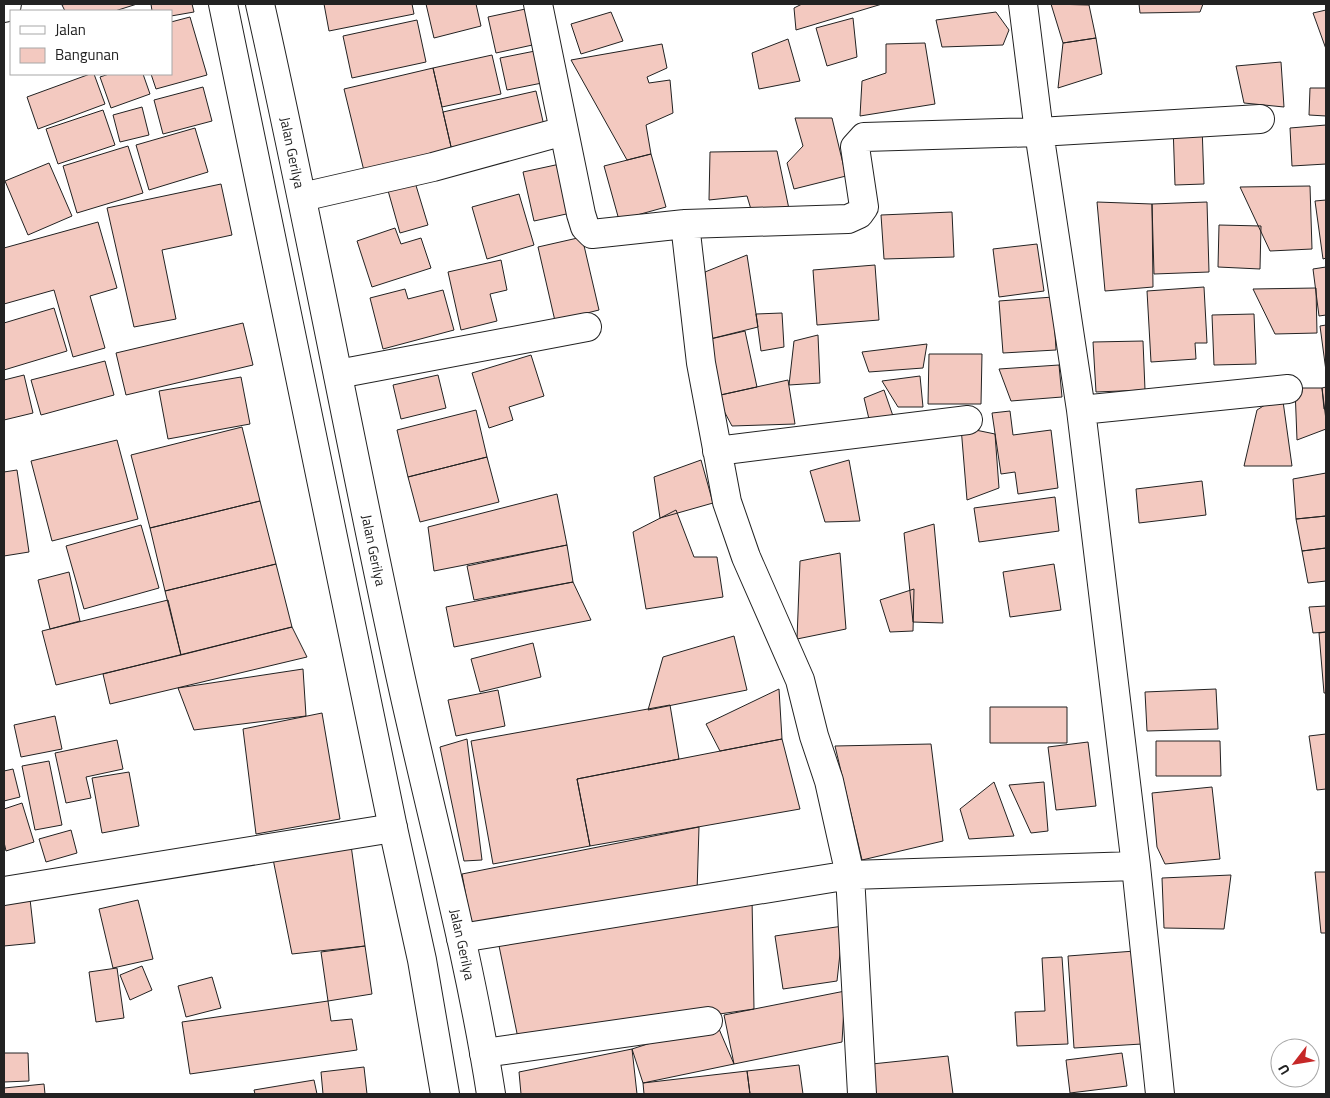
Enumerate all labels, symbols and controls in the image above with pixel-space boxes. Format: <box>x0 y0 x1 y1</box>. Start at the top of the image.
legend <box>10 10 172 75</box>
text: Jalan <box>55 18 86 41</box>
text: Bangunan <box>55 43 119 66</box>
street label: Jalan Gerilya <box>275 115 310 190</box>
street label: Jalan Gerilya <box>356 513 392 588</box>
street label: Jalan Gerilya <box>445 907 481 982</box>
north arrow <box>1270 1038 1320 1088</box>
text: U <box>1272 1061 1295 1079</box>

